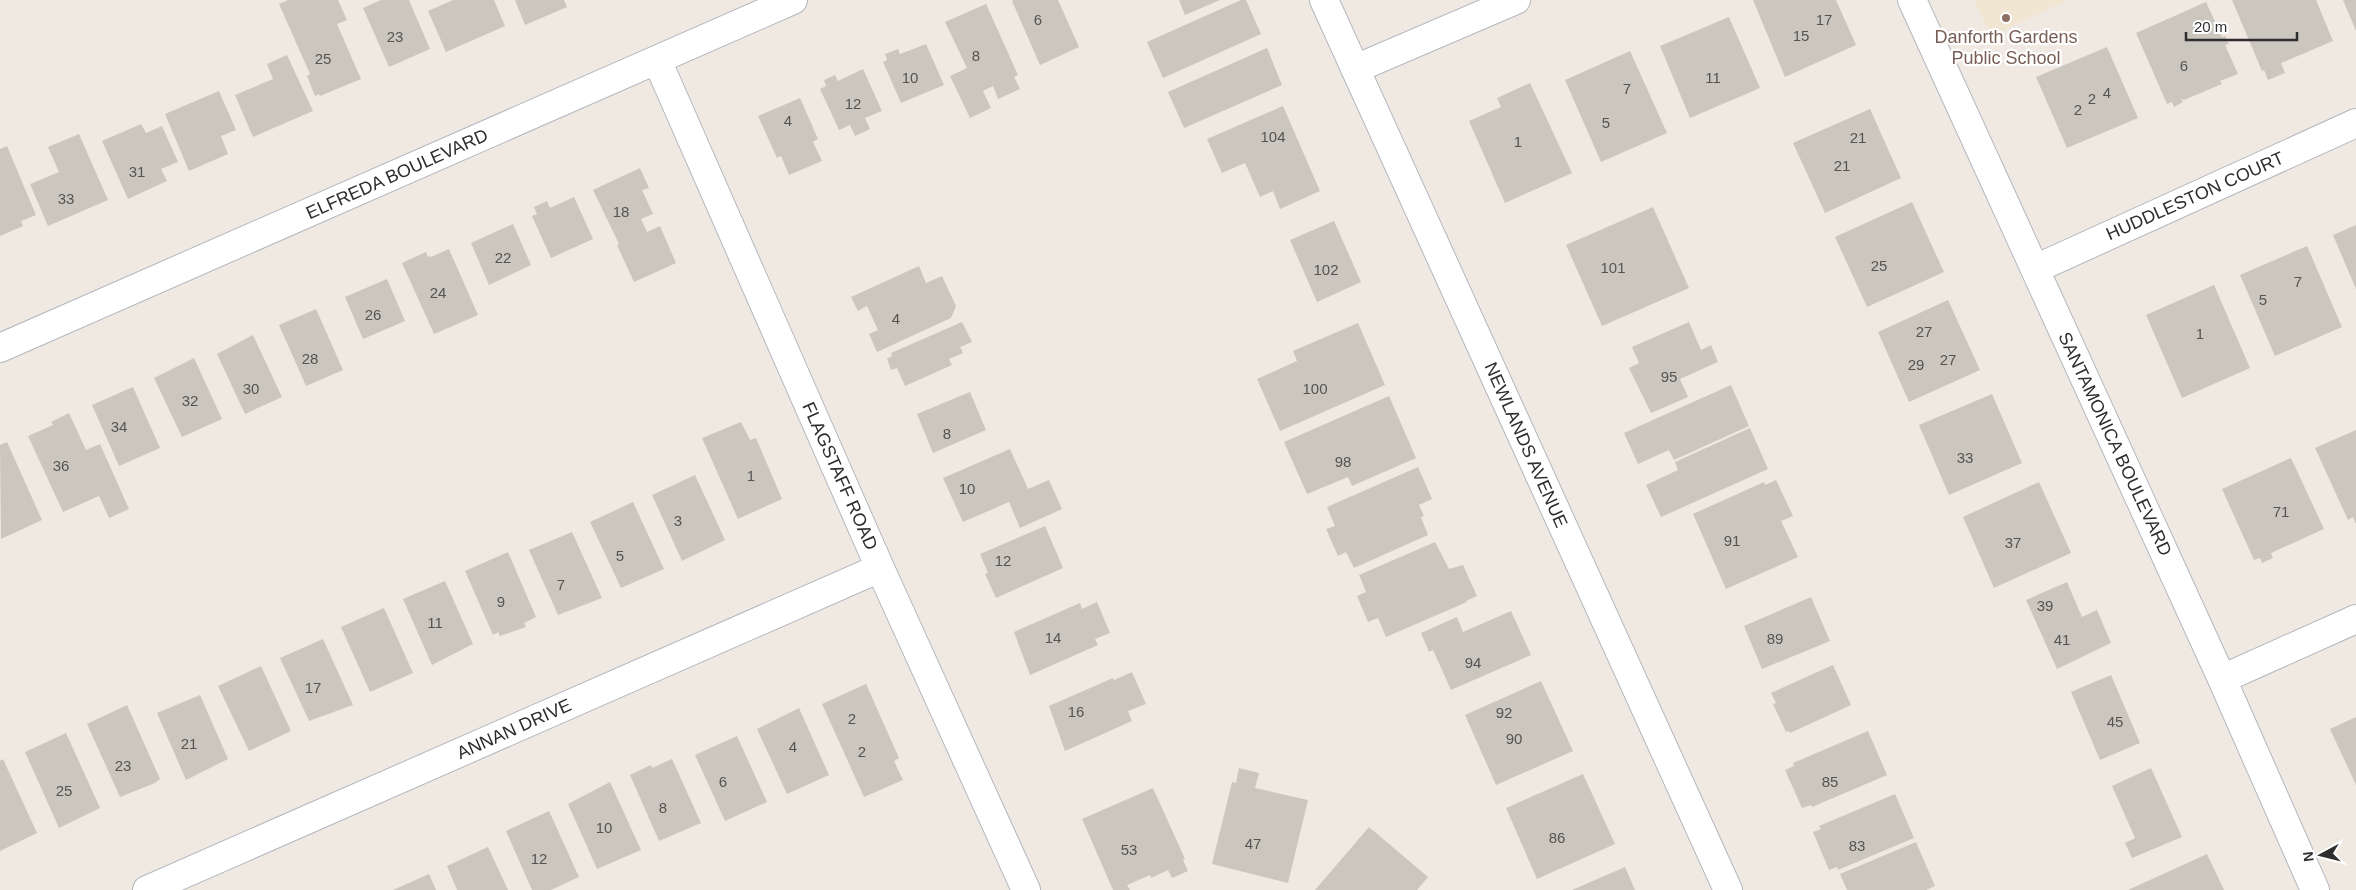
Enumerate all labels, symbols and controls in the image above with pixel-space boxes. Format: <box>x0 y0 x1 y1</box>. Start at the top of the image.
scale bar <box>2186 10 2297 42</box>
house number: 6 <box>1034 11 1042 28</box>
house number: 17 <box>1816 11 1832 28</box>
marker: Danforth Gardens Public School <box>2000 12 2012 24</box>
text: 20 m <box>2194 18 2227 35</box>
house number: 15 <box>1793 27 1809 44</box>
place label: Danforth Gardens Public School <box>1934 27 2078 68</box>
house number: 23 <box>387 28 403 45</box>
house number: 8 <box>972 47 980 64</box>
house number: 25 <box>315 50 331 67</box>
house number: 6 <box>2180 57 2188 74</box>
house number: 10 <box>902 69 918 86</box>
house number: 11 <box>1705 69 1721 86</box>
house number: 7 <box>1623 80 1631 97</box>
house number: 4 <box>2103 84 2111 101</box>
house number: 2 <box>2088 90 2096 107</box>
house number: 12 <box>845 95 861 112</box>
house number: 2 <box>2074 101 2082 118</box>
house number: 4 <box>784 112 792 129</box>
house number: 5 <box>1602 114 1610 131</box>
street label: ELFREDA BOULEVARD <box>303 125 491 223</box>
house number: 104 <box>1260 128 1286 145</box>
house number: 21 <box>1850 129 1866 146</box>
house number: 1 <box>1514 133 1522 150</box>
street label: HUDDLESTON COURT <box>2103 148 2287 244</box>
house number: 21 <box>1834 157 1850 174</box>
house number: 31 <box>129 163 145 180</box>
house number: 33 <box>58 190 74 207</box>
house number: 18 <box>613 203 629 220</box>
house number: 22 <box>495 249 511 266</box>
house number: 25 <box>1871 257 1887 274</box>
house number: 101 <box>1600 259 1626 276</box>
house number: 102 <box>1313 261 1339 278</box>
house number: 7 <box>2294 273 2302 290</box>
house number: 24 <box>430 284 446 301</box>
house number: 5 <box>2259 291 2267 308</box>
house number: 26 <box>365 306 381 323</box>
house number: 4 <box>892 310 900 327</box>
house number: 27 <box>1916 323 1932 340</box>
house number: 1 <box>2196 325 2204 342</box>
street label: SANTAMONICA BOULEVARD <box>2054 329 2176 559</box>
house number: 28 <box>302 350 318 367</box>
house number: 27 <box>1940 351 1956 368</box>
house number: 29 <box>1908 356 1924 373</box>
street label: NEWLANDS AVENUE <box>1481 359 1571 531</box>
house number: 95 <box>1661 368 1677 385</box>
house number: 30 <box>243 380 259 397</box>
house number: 100 <box>1302 380 1328 397</box>
house number: 32 <box>182 392 198 409</box>
street label: FLAGSTAFF ROAD <box>798 399 882 553</box>
house number: 34 <box>111 418 127 435</box>
house number: 8 <box>943 425 951 442</box>
house number: 33 <box>1957 449 1973 466</box>
house number: 98 <box>1335 453 1351 470</box>
house number: 36 <box>53 457 69 474</box>
house number: 1 <box>747 467 755 484</box>
house number: 10 <box>959 480 975 497</box>
house number: 71 <box>2273 503 2289 520</box>
house number: 3 <box>674 512 682 529</box>
house number: 91 <box>1724 532 1740 549</box>
house number: 37 <box>2005 534 2021 551</box>
house number: 5 <box>616 547 624 564</box>
house number: 12 <box>995 552 1011 569</box>
house number: 7 <box>557 576 565 593</box>
house number: 9 <box>497 593 505 610</box>
house number: 39 <box>2037 597 2053 614</box>
house number: 11 <box>427 614 443 631</box>
house number: 14 <box>1045 629 1061 646</box>
house number: 89 <box>1767 630 1783 647</box>
house number: 41 <box>2054 631 2070 648</box>
house number: 94 <box>1465 654 1481 671</box>
house number: 17 <box>305 679 321 696</box>
street label: ANNAN DRIVE <box>454 695 574 763</box>
house number: 16 <box>1068 703 1084 720</box>
house number: 92 <box>1496 704 1512 721</box>
house number: 2 <box>848 710 856 727</box>
house number: 45 <box>2107 713 2123 730</box>
house number: 90 <box>1506 730 1522 747</box>
house number: 21 <box>181 735 197 752</box>
house number: 4 <box>789 738 797 755</box>
house number: 2 <box>858 743 866 760</box>
house number: 23 <box>115 757 131 774</box>
house number: 6 <box>719 773 727 790</box>
house number: 85 <box>1822 773 1838 790</box>
house number: 25 <box>56 782 72 799</box>
house number: 8 <box>659 799 667 816</box>
house number: 10 <box>596 819 612 836</box>
house number: 86 <box>1549 829 1565 846</box>
north arrow <box>2296 830 2346 880</box>
house number: 47 <box>1245 835 1261 852</box>
house number: 83 <box>1849 837 1865 854</box>
house number: 53 <box>1121 841 1137 858</box>
house number: 12 <box>531 850 547 867</box>
text: N <box>2300 851 2317 863</box>

